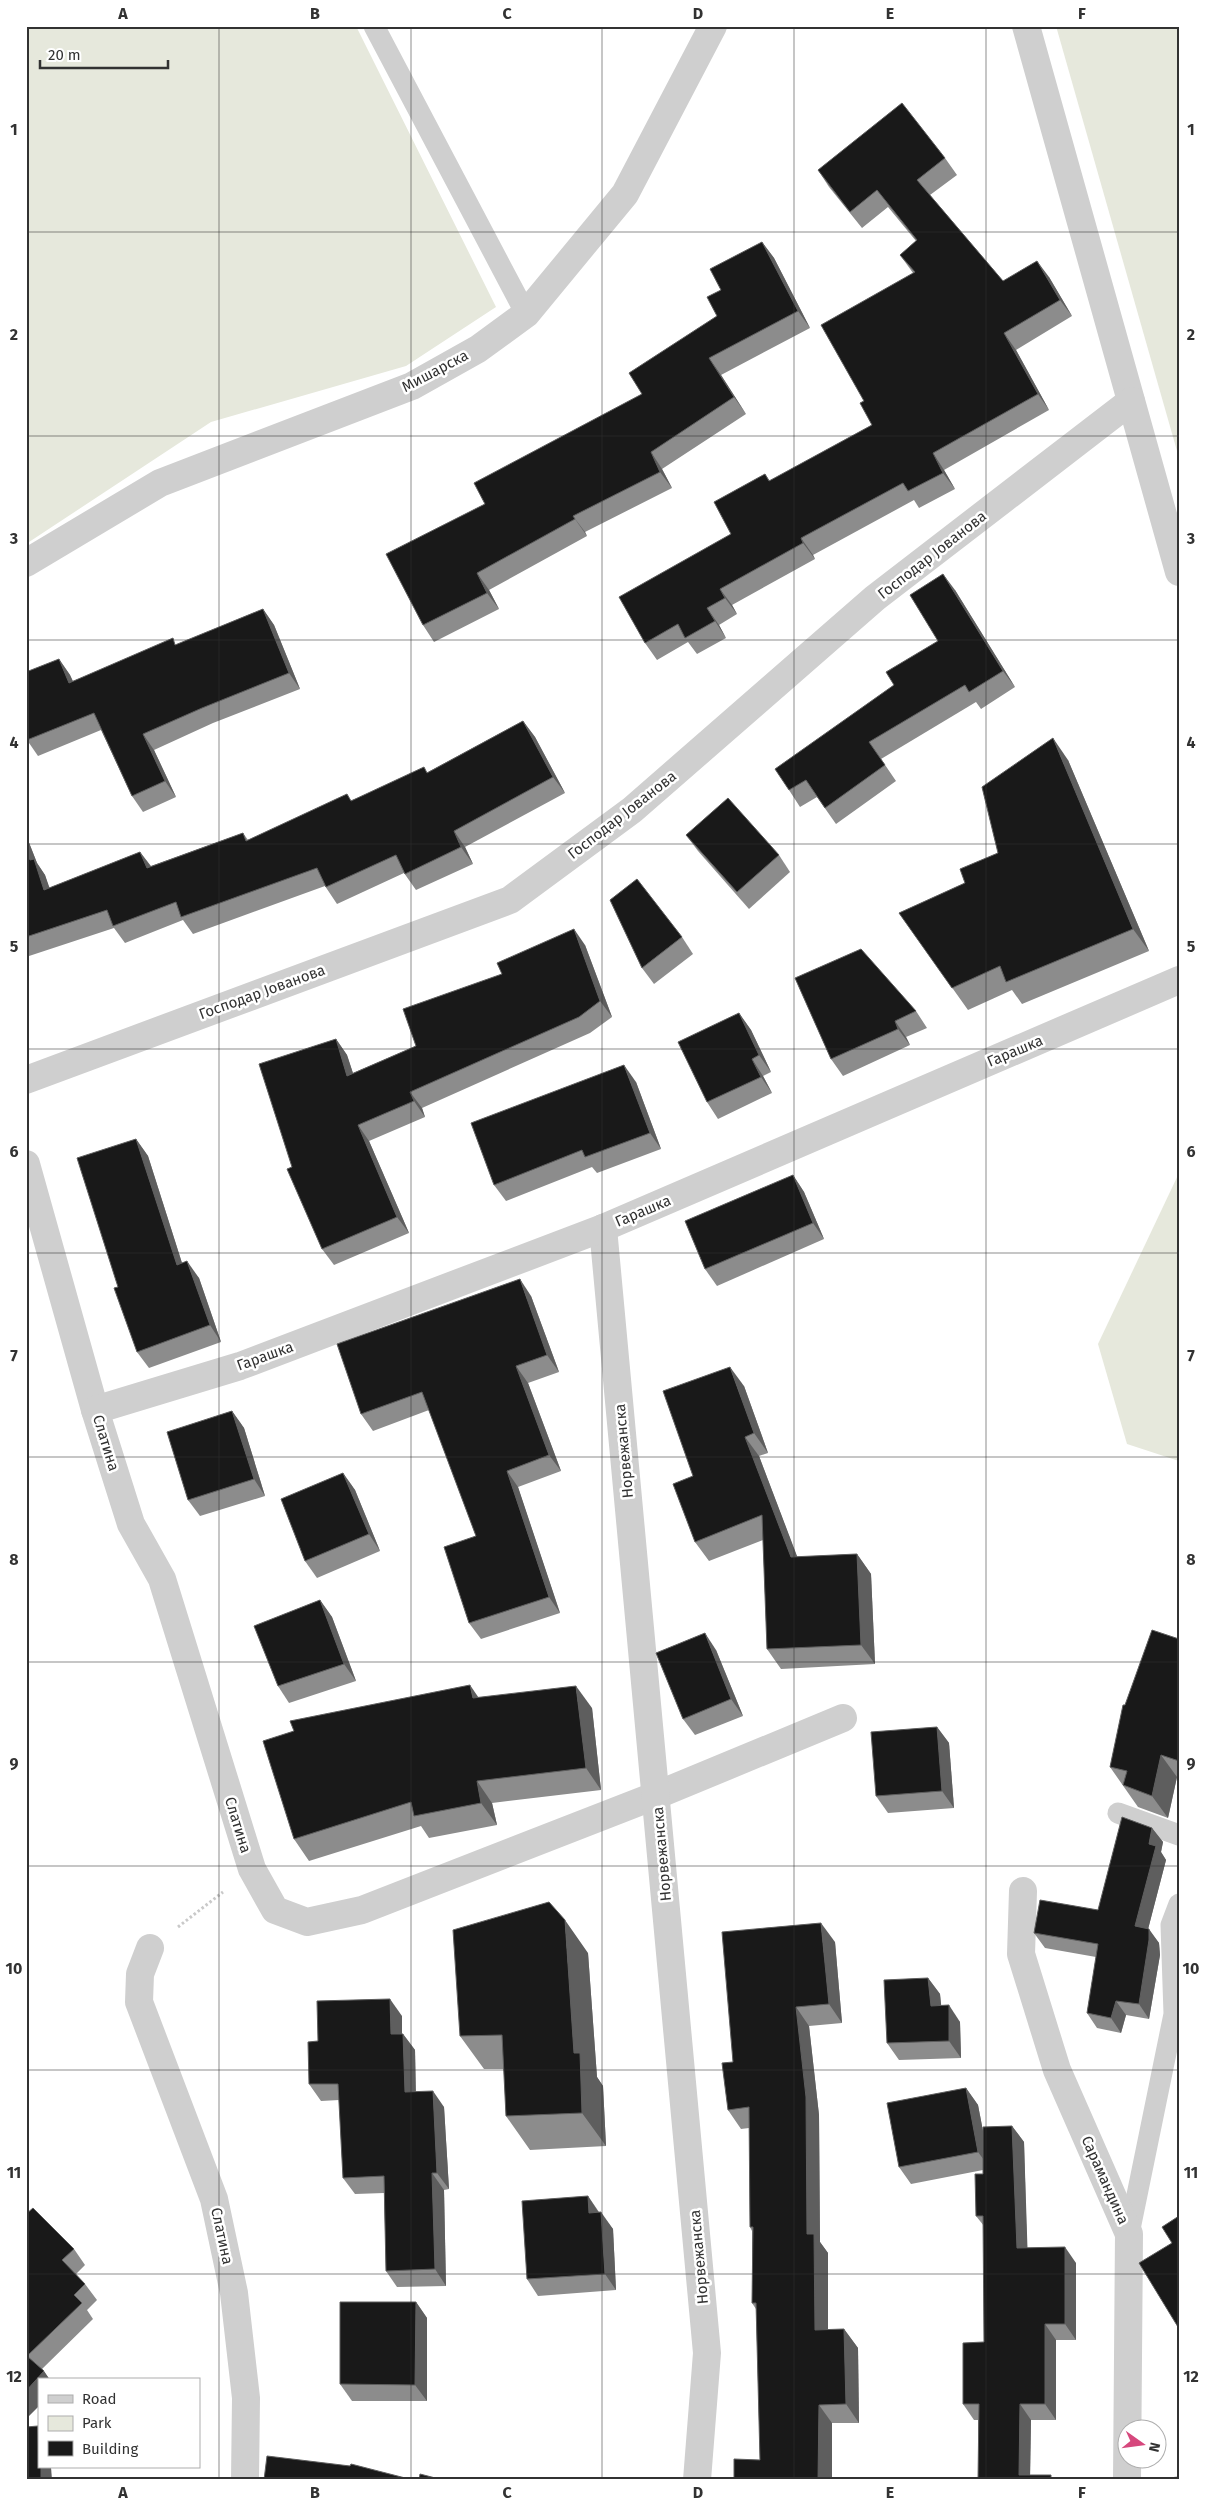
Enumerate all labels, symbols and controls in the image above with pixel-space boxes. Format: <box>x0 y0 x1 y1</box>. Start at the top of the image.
text: A <box>117 4 128 23</box>
text: B <box>310 4 320 23</box>
text: C <box>502 4 512 23</box>
text: D <box>693 4 703 23</box>
text: E <box>886 4 894 23</box>
text: F <box>1078 4 1086 23</box>
scale bar <box>40 38 168 70</box>
text: 20 m <box>48 46 81 64</box>
text: 1 <box>10 120 18 139</box>
text: 1 <box>1187 120 1195 139</box>
text: 2 <box>10 325 18 344</box>
text: 2 <box>1187 325 1195 344</box>
street label: Мишарска <box>399 346 471 396</box>
street label: Господар Јованова <box>874 507 990 603</box>
text: 3 <box>9 529 18 548</box>
text: 3 <box>1186 529 1195 548</box>
text: 4 <box>9 733 19 752</box>
text: 4 <box>1186 733 1196 752</box>
street label: Господар Јованова <box>564 767 680 863</box>
text: 5 <box>10 937 19 956</box>
text: 5 <box>1187 937 1196 956</box>
street label: Господар Јованова <box>196 961 328 1023</box>
street label: Гарашка <box>984 1031 1046 1071</box>
text: 6 <box>9 1142 19 1161</box>
text: 6 <box>1186 1142 1196 1161</box>
street label: Гарашка <box>612 1191 674 1231</box>
street label: Гарашка <box>234 1337 296 1375</box>
text: 7 <box>10 1346 18 1365</box>
text: 7 <box>1187 1346 1195 1365</box>
street label: Норвежанска <box>611 1403 637 1499</box>
street label: Слатина <box>89 1413 123 1473</box>
text: 8 <box>9 1550 19 1569</box>
text: 8 <box>1186 1550 1196 1569</box>
text: 9 <box>10 1754 19 1773</box>
text: 9 <box>1187 1754 1196 1773</box>
street label: Слатина <box>221 1795 255 1855</box>
street label: Норвежанска <box>649 1806 675 1902</box>
text: 10 <box>6 1959 22 1978</box>
text: 10 <box>1183 1959 1199 1978</box>
street label: Сарамандина <box>1077 2133 1133 2227</box>
text: 11 <box>7 2163 21 2182</box>
text: 11 <box>1184 2163 1198 2182</box>
street label: Слатина <box>207 2206 237 2266</box>
street label: Норвежанска <box>686 2209 712 2305</box>
text: 12 <box>6 2367 22 2386</box>
text: 12 <box>1183 2367 1199 2386</box>
legend <box>38 2378 200 2468</box>
text: Road <box>82 2390 117 2408</box>
text: Park <box>82 2414 112 2432</box>
north arrow <box>1118 2418 1168 2468</box>
text: Building <box>82 2440 138 2458</box>
text: N <box>1145 2440 1164 2454</box>
text: A <box>117 2483 128 2502</box>
text: B <box>310 2483 320 2502</box>
text: C <box>502 2483 512 2502</box>
text: D <box>693 2483 703 2502</box>
text: E <box>886 2483 894 2502</box>
text: F <box>1078 2483 1086 2502</box>

